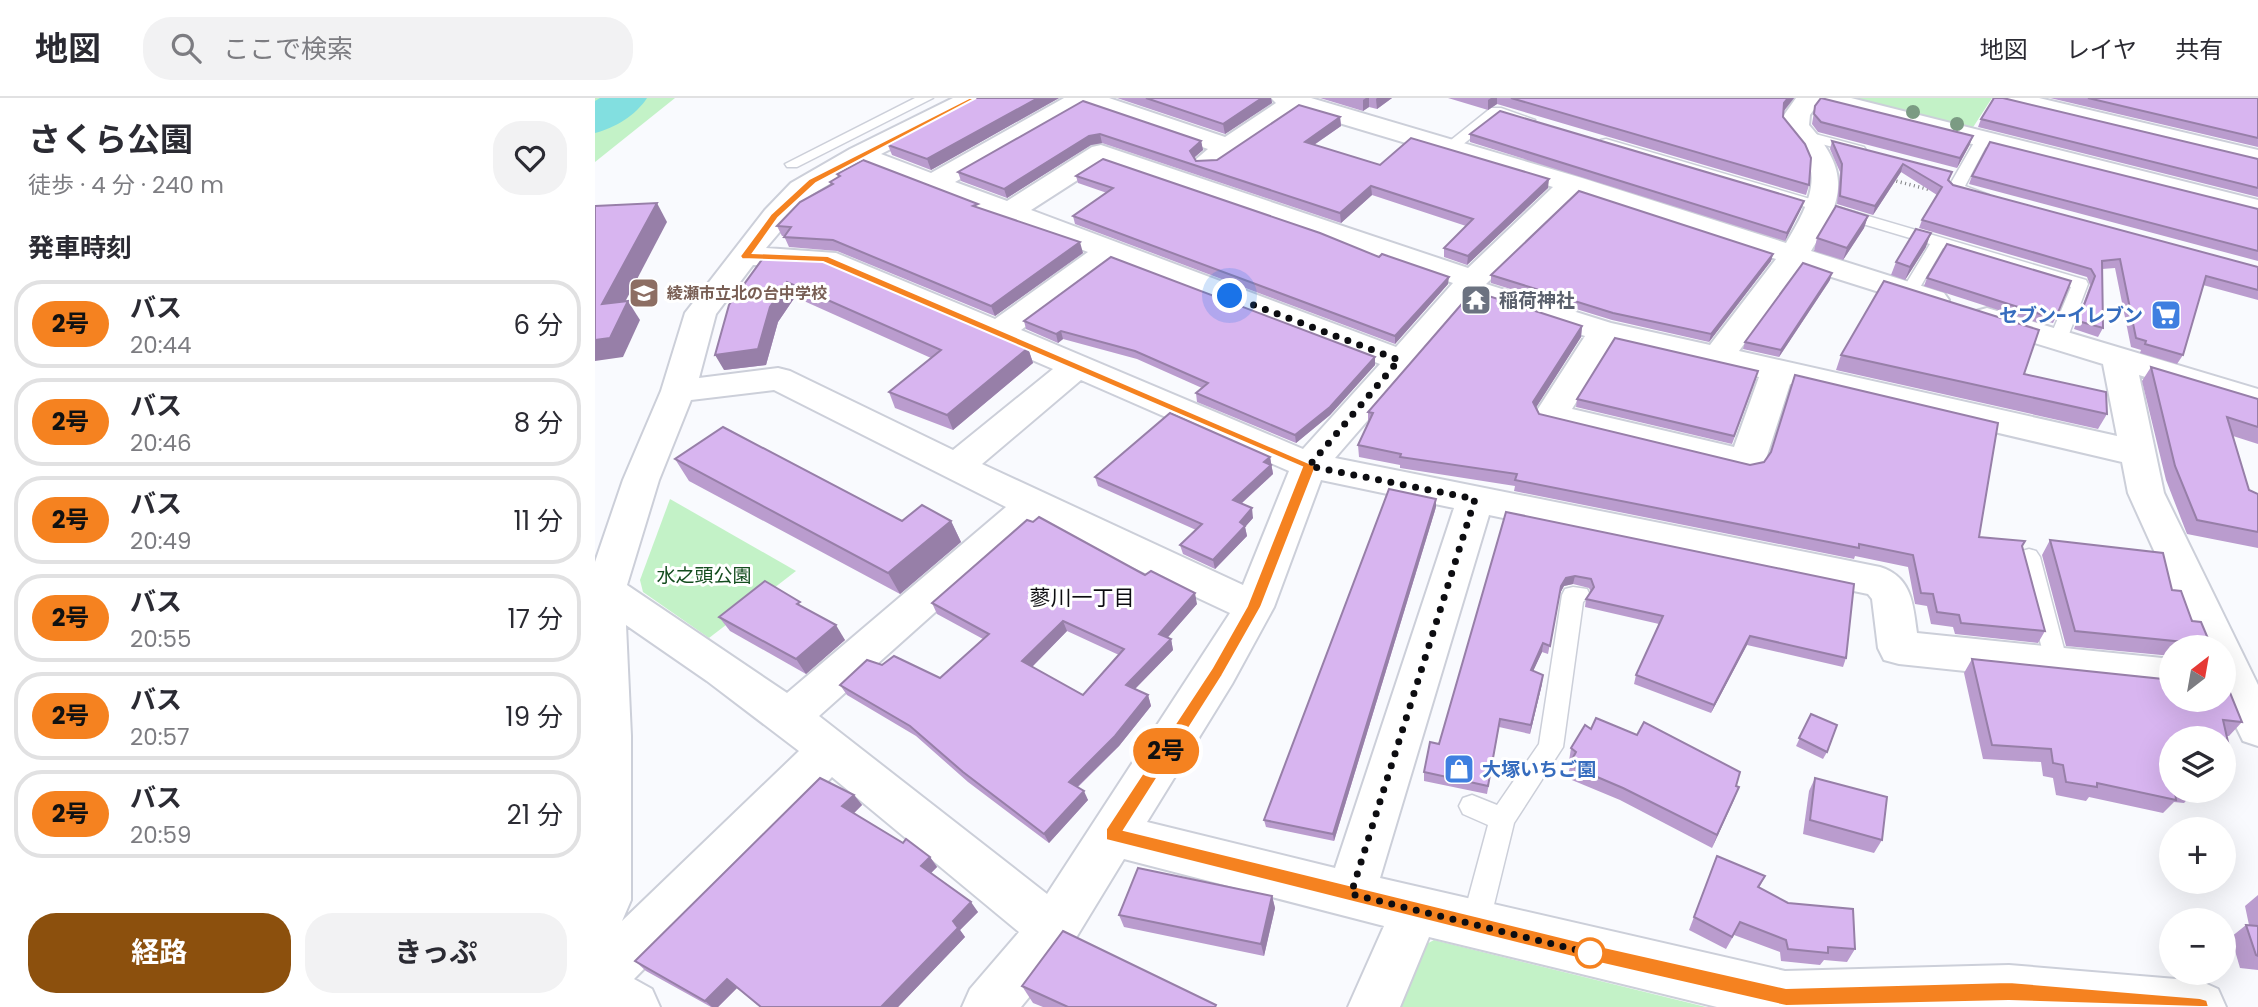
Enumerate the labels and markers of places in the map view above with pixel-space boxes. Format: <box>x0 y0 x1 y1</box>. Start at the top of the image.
school or university icon: 綾瀬市立北の台中学校 <box>627 276 661 310</box>
place label: 綾瀬市立北の台中学校 <box>667 282 827 305</box>
temple icon: 稲荷神社 <box>1459 283 1493 317</box>
place label: 稲荷神社 <box>1499 287 1575 314</box>
supermarket icon: セブン-イレブン <box>2149 298 2183 332</box>
place label: セブン-イレブン <box>1999 302 2143 329</box>
shop icon: 大塚いちご園 <box>1442 752 1476 786</box>
place label: 大塚いちご園 <box>1482 756 1596 783</box>
unlabelled marker <box>1575 938 1605 968</box>

